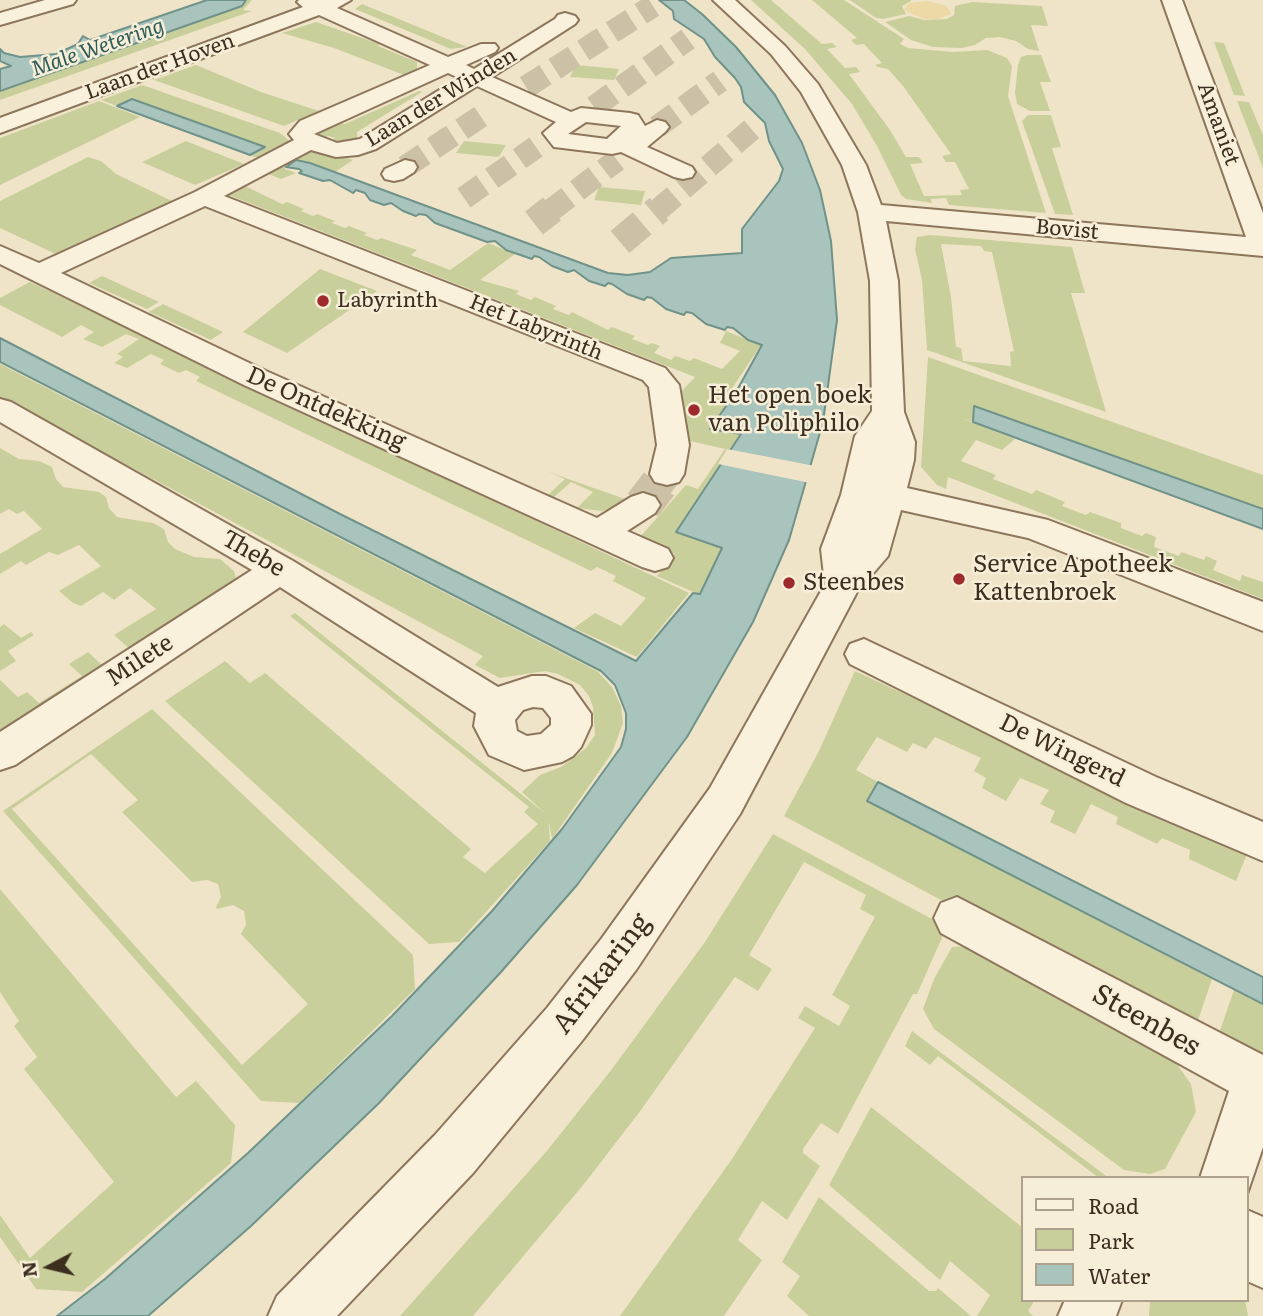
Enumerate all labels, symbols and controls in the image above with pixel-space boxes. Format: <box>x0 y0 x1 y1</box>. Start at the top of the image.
water label: Male Wetering <box>28 14 168 82</box>
street label: Laan der Hoven <box>82 28 238 106</box>
street label: Laan der Winden <box>361 43 521 153</box>
street label: Amaniet <box>1191 79 1245 169</box>
street label: Bovist <box>1035 215 1099 245</box>
place label: Labyrinth <box>337 288 438 314</box>
street label: Het Labyrinth <box>466 290 606 366</box>
marker: Labyrinth <box>315 293 331 309</box>
street label: De Ontdekking <box>242 361 410 457</box>
place label: Het open boek van Poliphilo <box>708 382 871 438</box>
marker: Het open boek van Poliphilo <box>686 402 702 418</box>
street label: Thebe <box>216 524 290 584</box>
place label: Service Apotheek Kattenbroek <box>973 551 1173 607</box>
place label: Steenbes <box>803 569 904 597</box>
marker: Service Apotheek Kattenbroek <box>951 571 967 587</box>
marker: Steenbes <box>781 575 797 591</box>
street label: Milete <box>101 629 179 693</box>
street label: De Wingerd <box>995 708 1129 794</box>
street label: Afrikaring <box>546 907 658 1041</box>
street label: Steenbes <box>1086 978 1206 1064</box>
legend <box>1021 1176 1249 1302</box>
text: Road <box>1088 1189 1139 1220</box>
text: Park <box>1088 1224 1134 1255</box>
north arrow <box>14 1232 84 1302</box>
text: Water <box>1088 1259 1150 1290</box>
text: N <box>13 1260 43 1279</box>

